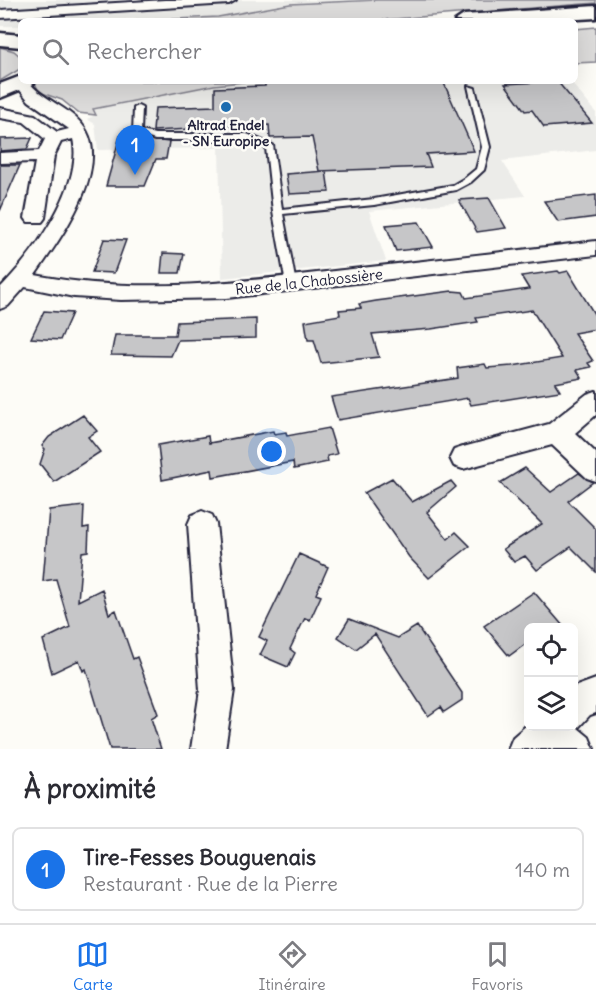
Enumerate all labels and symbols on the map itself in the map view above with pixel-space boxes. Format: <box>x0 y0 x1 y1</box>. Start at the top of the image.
marker: Altrad Endel - SN Europipe <box>219 100 233 114</box>
place label: Altrad Endel - SN Europipe <box>183 116 270 150</box>
pin: 1 <box>116 126 154 175</box>
street label: Rue de la Chabossière <box>234 264 384 299</box>
your location <box>257 437 286 466</box>

